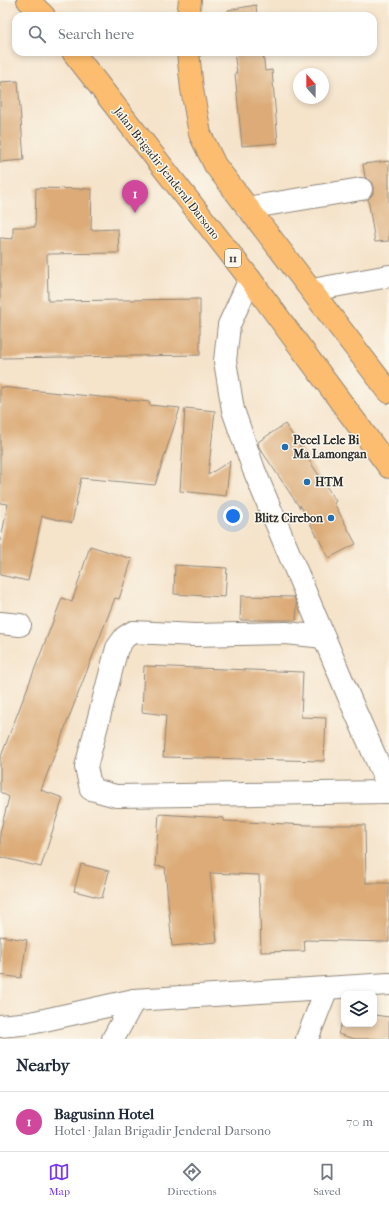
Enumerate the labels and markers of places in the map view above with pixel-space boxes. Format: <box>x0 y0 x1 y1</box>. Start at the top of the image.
pin: 1 <box>122 180 148 213</box>
place label: Pecel Lele Bi Ma Lamongan <box>292 433 368 462</box>
marker: Pecel Lele Bi Ma Lamongan <box>280 442 290 452</box>
place label: HTM <box>315 475 344 489</box>
marker: HTM <box>302 477 312 487</box>
place label: Blitz Cirebon <box>254 511 324 525</box>
marker: Blitz Cirebon <box>326 513 336 523</box>

